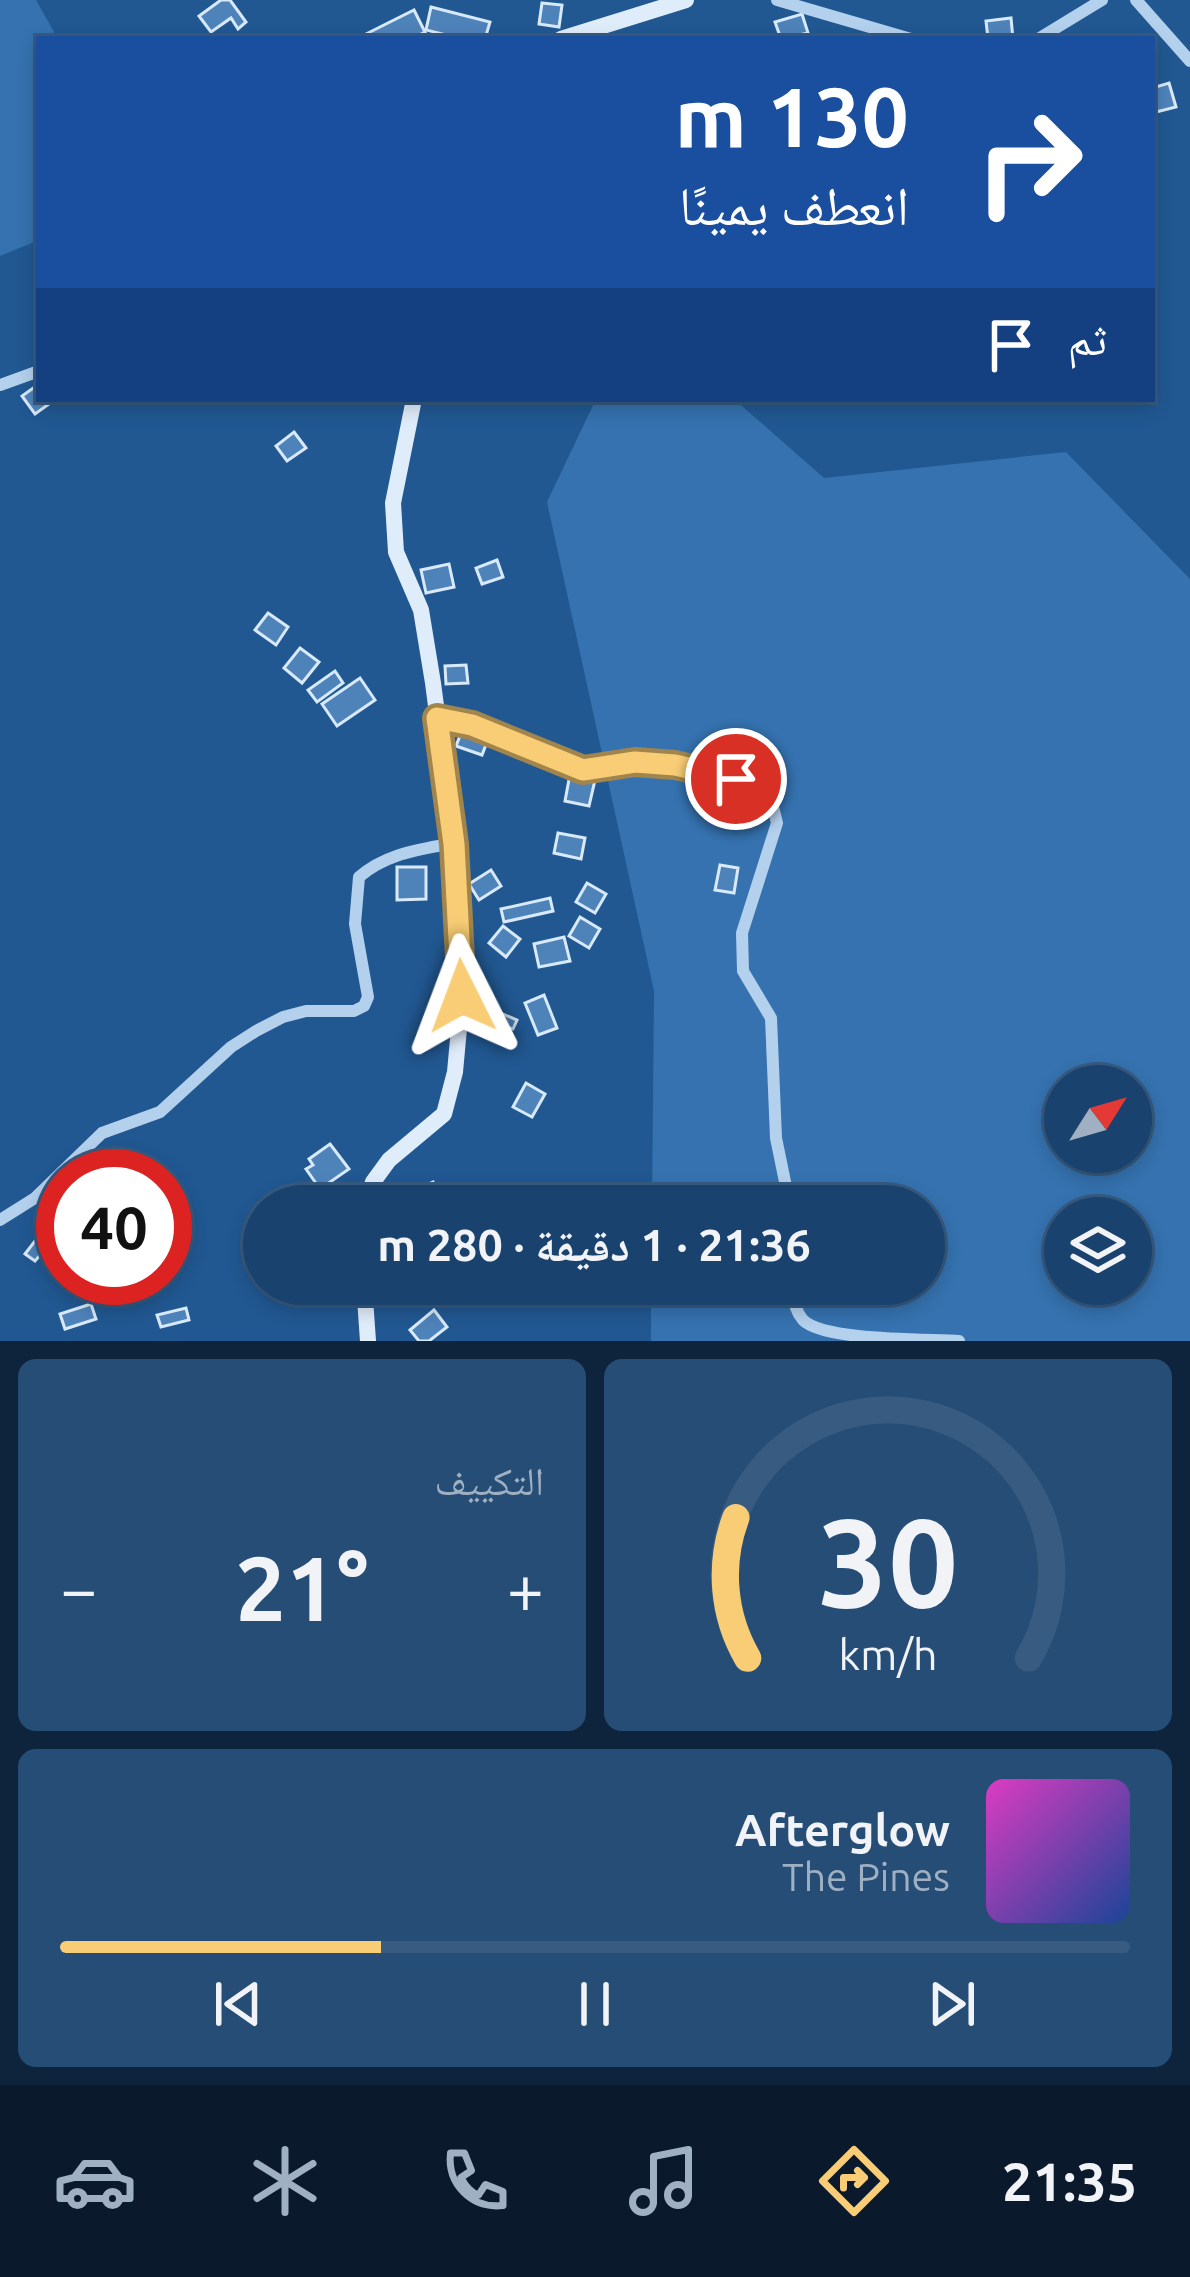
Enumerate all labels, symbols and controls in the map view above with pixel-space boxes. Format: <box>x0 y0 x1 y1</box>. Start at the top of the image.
text: 130 m <box>675 69 909 163</box>
icon: right <box>951 84 1107 240</box>
text: انعطف يمينًا <box>679 175 909 235</box>
icon: arrive <box>978 312 1044 378</box>
text: ثم <box>1068 313 1107 364</box>
pin <box>685 728 787 830</box>
icon: arrive <box>703 746 769 812</box>
position arrow <box>399 933 525 1059</box>
north arrow <box>1044 1065 1152 1173</box>
map controls <box>1044 1065 1152 1305</box>
speed limit sign: 40 <box>36 1149 192 1305</box>
button: layers <box>1044 1197 1152 1305</box>
text: 21:36 · 1 دقيقة · 280 m <box>377 1219 811 1270</box>
text: التكييف <box>435 1459 544 1502</box>
text: 30 <box>818 1491 958 1631</box>
text: 21° <box>235 1537 369 1638</box>
text: − <box>60 1551 97 1625</box>
text: + <box>507 1551 544 1625</box>
text: km/h <box>838 1630 938 1678</box>
text: Afterglow <box>735 1804 950 1855</box>
text: The Pines <box>782 1855 950 1898</box>
icon: previous <box>205 1971 271 2037</box>
icon: pause <box>562 1971 628 2037</box>
icon: next <box>919 1971 985 2037</box>
icon: car <box>53 2139 137 2223</box>
icon: climate <box>243 2139 327 2223</box>
icon: phone <box>433 2139 517 2223</box>
icon: music <box>622 2139 706 2223</box>
icon: directions <box>812 2139 896 2223</box>
text: 21:35 <box>1002 2151 1137 2211</box>

